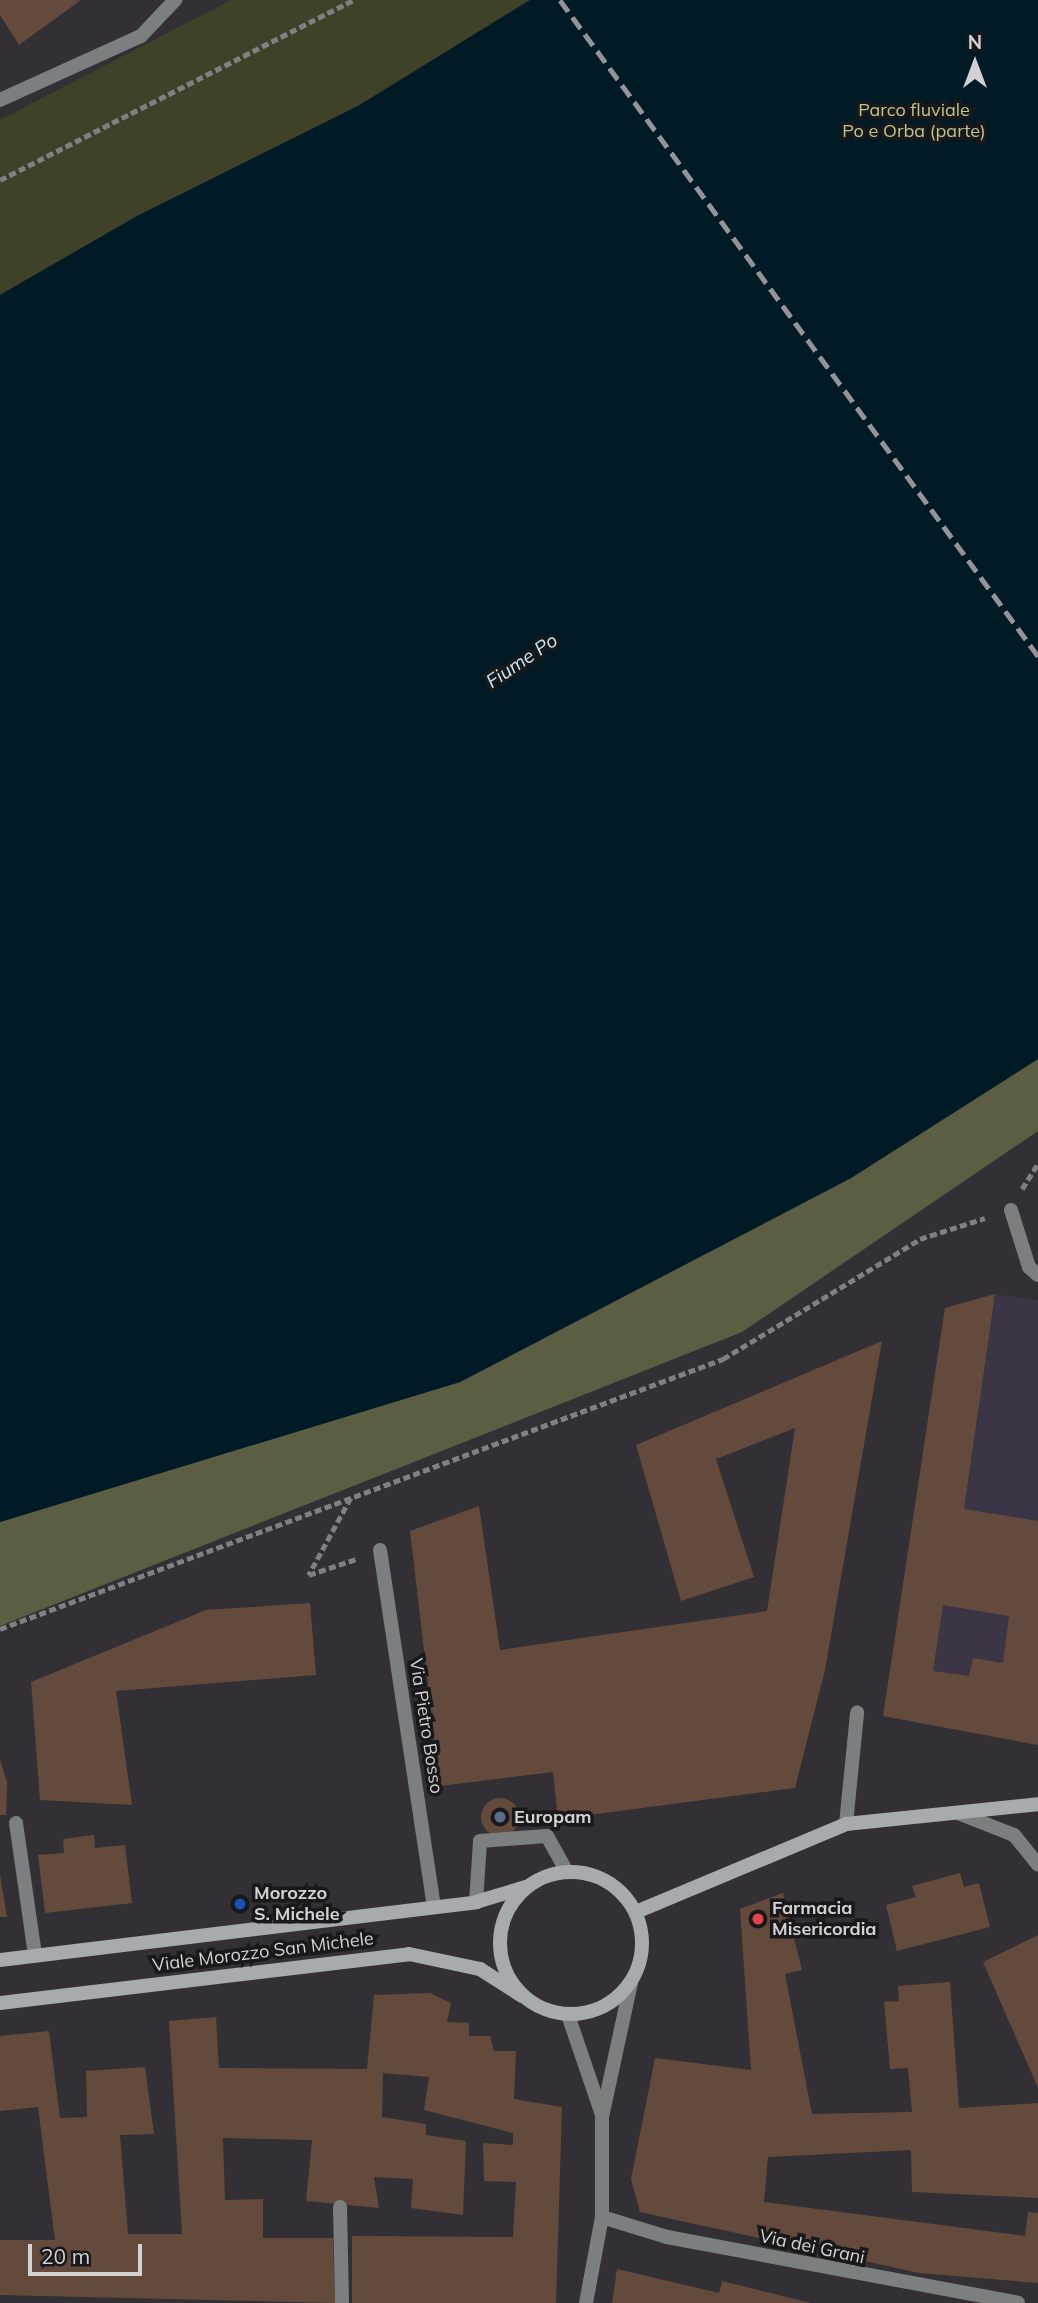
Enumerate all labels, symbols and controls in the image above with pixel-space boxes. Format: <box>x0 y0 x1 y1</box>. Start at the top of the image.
north arrow <box>940 28 1010 98</box>
text: N <box>968 30 982 54</box>
park label: Parco fluviale Po e Orba (parte) <box>842 100 986 142</box>
water label: Fiume Po <box>482 629 562 693</box>
street label: Via Pietro Bosso <box>405 1657 447 1795</box>
place label: Europam <box>514 1806 592 1828</box>
marker: Europam <box>492 1809 508 1825</box>
place label: Morozzo S. Michele <box>254 1883 340 1926</box>
marker: Morozzo S. Michele <box>232 1896 248 1912</box>
place label: Farmacia Misericordia <box>772 1898 877 1940</box>
marker: Farmacia Misericordia <box>750 1911 766 1927</box>
street label: Viale Morozzo San Michele <box>151 1928 375 1976</box>
street label: Via dei Grani <box>757 2225 867 2269</box>
scale bar <box>32 2230 145 2274</box>
text: 20 m <box>41 2243 90 2269</box>

